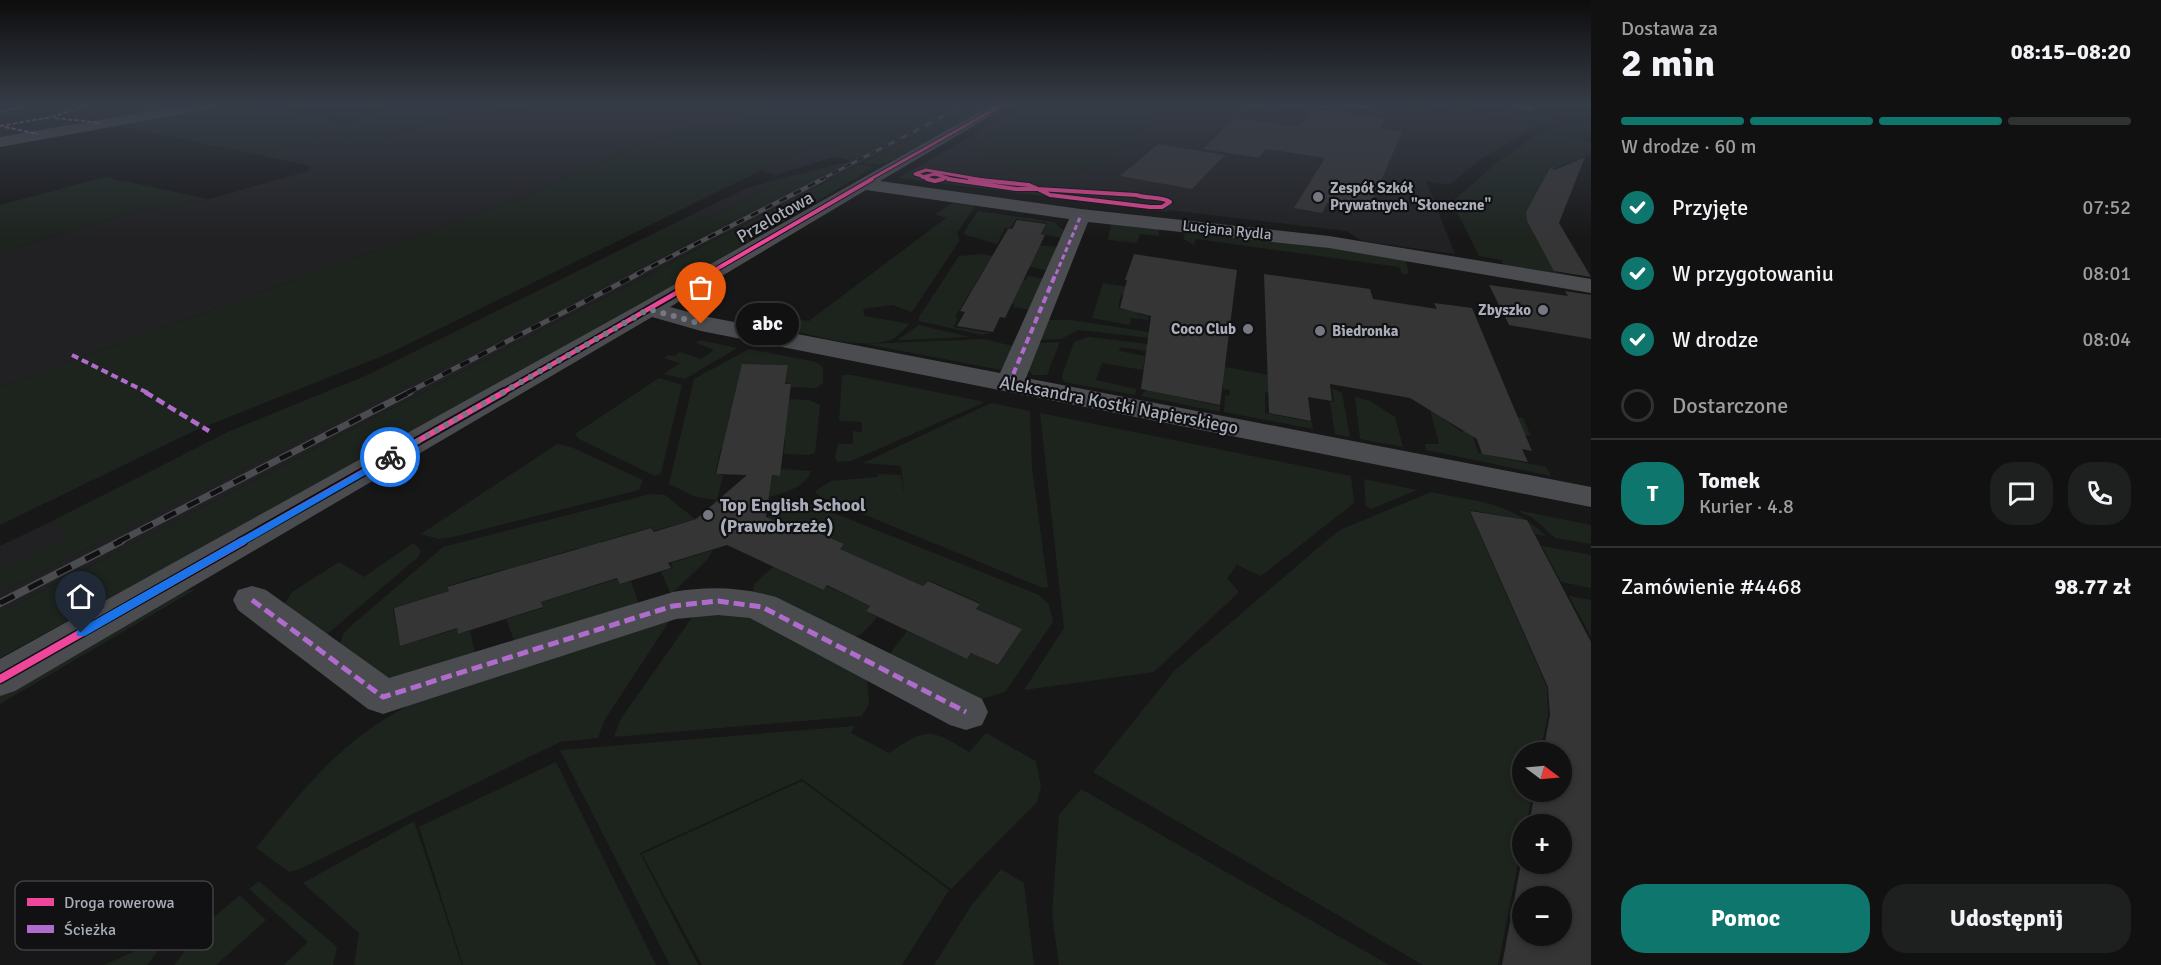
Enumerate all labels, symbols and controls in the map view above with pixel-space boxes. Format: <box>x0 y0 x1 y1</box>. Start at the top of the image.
text: Dostawa za <box>1621 16 1718 41</box>
text: 08:15–08:20 <box>2011 38 2131 65</box>
text: 2 min <box>1621 39 1715 87</box>
text: W drodze · 60 m <box>1621 134 1756 159</box>
place label: Zespół Szkół Prywatnych "Słoneczne" <box>1330 179 1491 214</box>
street label: Przelotowa <box>733 186 817 248</box>
marker: Zespół Szkół Prywatnych "Słoneczne" <box>1311 190 1325 204</box>
icon: check <box>1621 191 1654 224</box>
text: Przyjęte <box>1672 194 1748 221</box>
text: 07:52 <box>2082 195 2131 220</box>
street label: Lucjana Rydla <box>1182 216 1272 244</box>
icon: check <box>1621 257 1654 290</box>
text: W przygotowaniu <box>1672 260 1834 287</box>
text: 08:01 <box>2082 261 2131 286</box>
pin <box>675 262 726 324</box>
icon: bag <box>684 271 717 304</box>
place label: Zbyszko <box>1478 301 1531 319</box>
callout: abc <box>737 303 800 345</box>
marker: Zbyszko <box>1536 303 1550 317</box>
text: abc <box>752 311 783 336</box>
place label: Coco Club <box>1171 320 1236 338</box>
marker: Coco Club <box>1241 322 1255 336</box>
place label: Biedronka <box>1332 322 1399 340</box>
icon: check <box>1621 323 1654 356</box>
marker: Biedronka <box>1313 324 1327 338</box>
text: W drodze <box>1672 326 1759 353</box>
text: 08:04 <box>2082 327 2131 352</box>
street label: Aleksandra Kostki Napierskiego <box>998 371 1240 439</box>
text: Dostarczone <box>1672 392 1788 419</box>
courier <box>360 427 420 487</box>
icon: bike <box>374 441 407 474</box>
button: chat <box>1990 462 2053 525</box>
button: phone <box>2068 462 2131 525</box>
text: Tomek <box>1699 467 1760 494</box>
text: T <box>1647 480 1658 507</box>
place label: Top English School (Prawobrzeże) <box>720 494 866 537</box>
text: Kurier · 4.8 <box>1699 494 1794 519</box>
marker: Top English School (Prawobrzeże) <box>701 508 715 522</box>
pin <box>55 571 106 633</box>
text: Zamówienie #4468 <box>1621 573 1802 600</box>
text: 98.77 zł <box>2054 573 2131 600</box>
icon: home <box>64 580 97 613</box>
north arrow <box>1512 742 1572 802</box>
map controls <box>1512 742 1572 946</box>
button: + <box>1512 814 1572 874</box>
legend <box>15 881 213 950</box>
button: Pomoc <box>1621 884 1870 953</box>
button: Udostępnij <box>1882 884 2131 953</box>
button: − <box>1512 886 1572 946</box>
text: Droga rowerowa <box>64 893 175 913</box>
text: Ścieżka <box>64 920 116 940</box>

